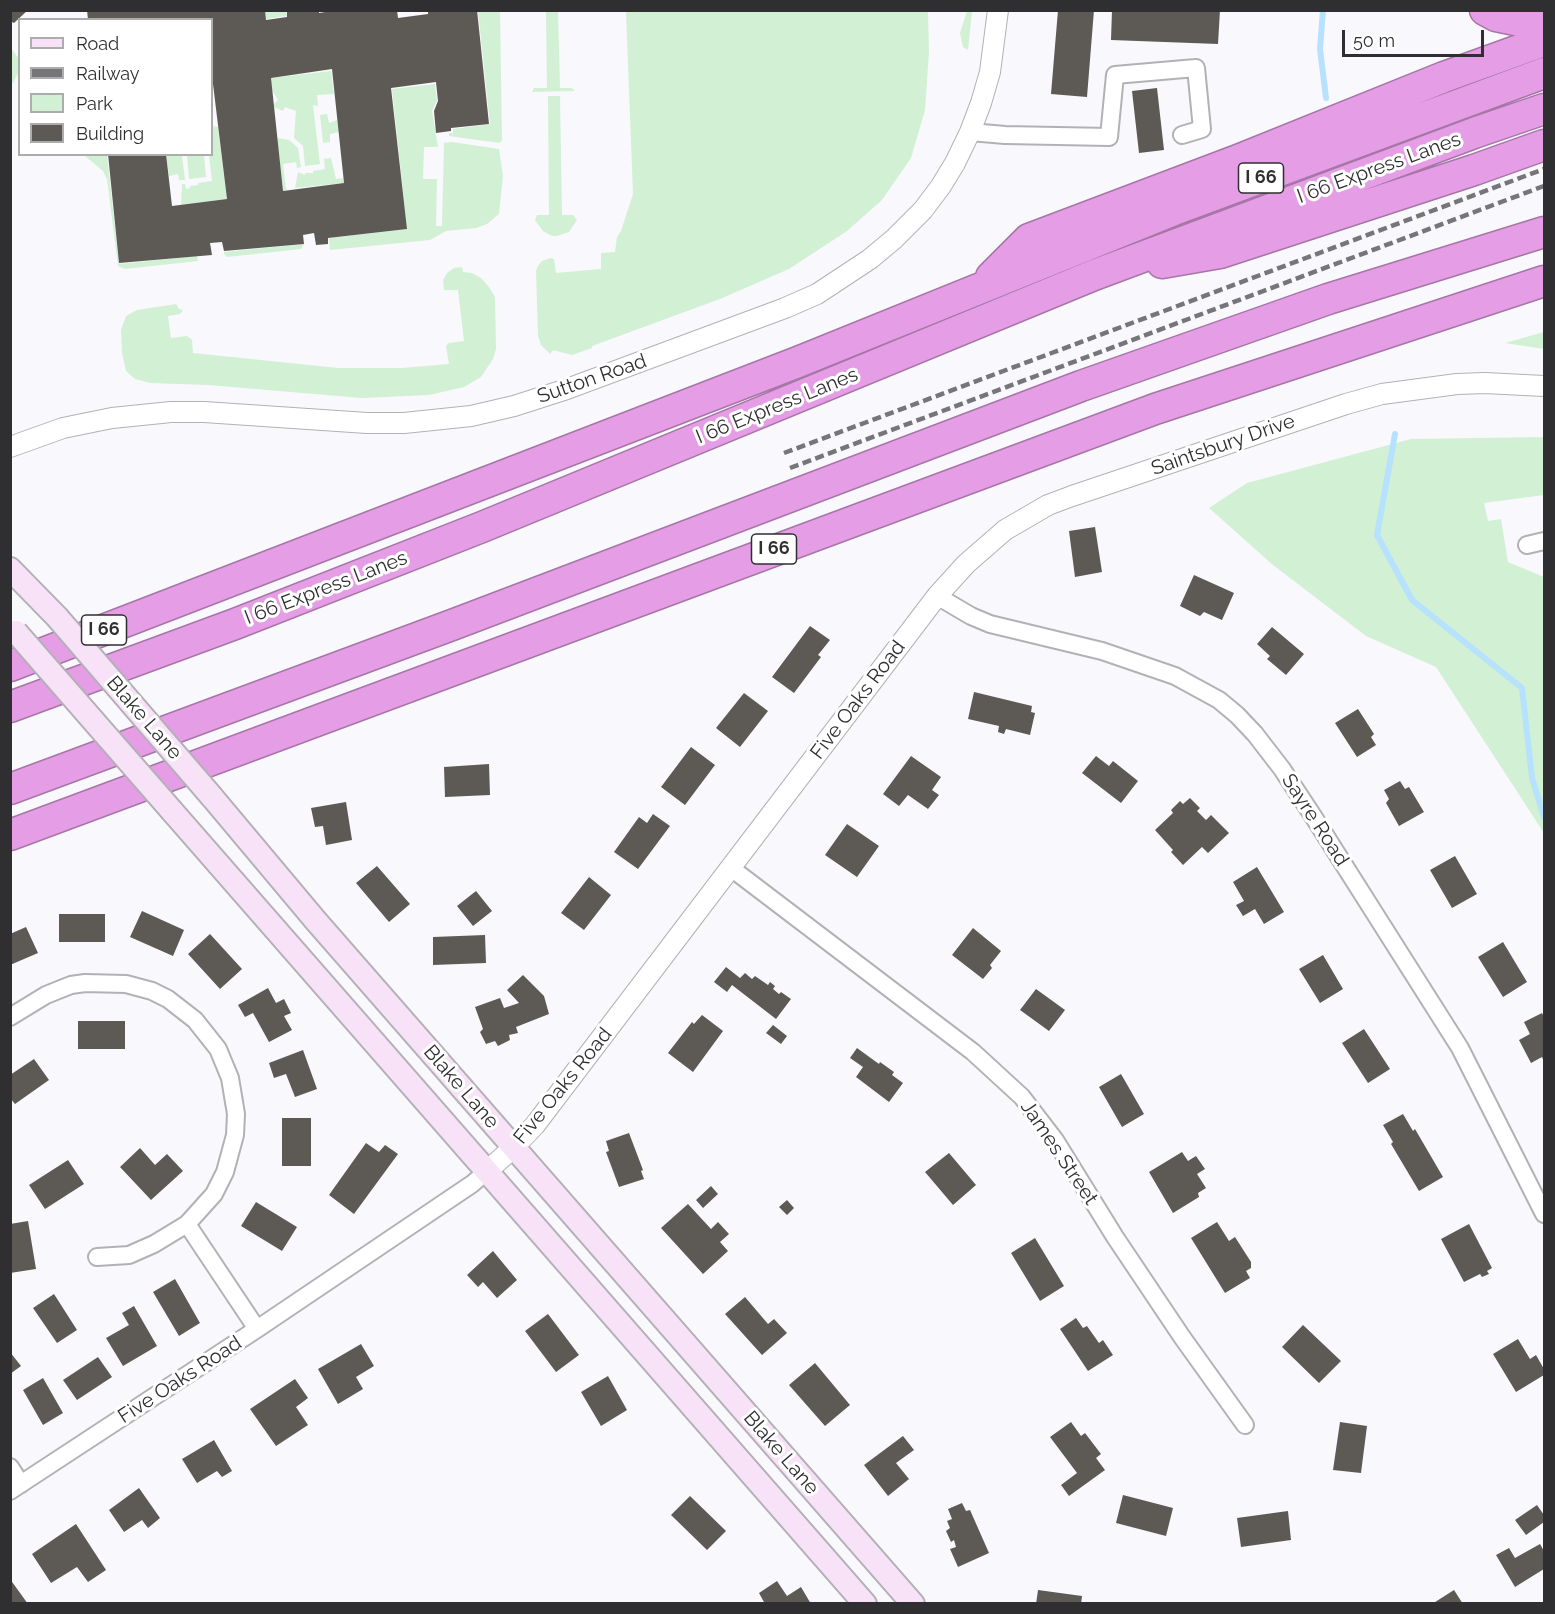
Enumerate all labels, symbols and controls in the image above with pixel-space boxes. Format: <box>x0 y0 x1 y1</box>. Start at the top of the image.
legend <box>18 18 213 156</box>
scale bar <box>1345 18 1488 56</box>
text: 50 m <box>1353 30 1395 51</box>
text: Road <box>76 33 119 54</box>
text: Railway <box>76 63 140 84</box>
text: Park <box>76 93 113 114</box>
text: Building <box>76 123 144 144</box>
street label: I 66 Express Lanes <box>1294 127 1464 209</box>
road number: I 66 <box>1238 163 1284 193</box>
street label: Sutton Road <box>534 349 650 409</box>
street label: I 66 Express Lanes <box>693 363 861 449</box>
street label: Saintsbury Drive <box>1148 409 1298 481</box>
road number: I 66 <box>752 534 796 564</box>
street label: I 66 Express Lanes <box>241 546 411 630</box>
road number: I 66 <box>82 615 126 645</box>
street label: Five Oaks Road <box>806 636 910 764</box>
street label: Blake Lane <box>101 671 187 765</box>
street label: Sayre Road <box>1276 769 1354 871</box>
street label: Five Oaks Road <box>509 1023 617 1149</box>
street label: Blake Lane <box>418 1040 504 1134</box>
street label: James Street <box>1015 1096 1103 1210</box>
street label: Five Oaks Road <box>114 1331 246 1429</box>
street label: Blake Lane <box>738 1406 824 1500</box>

